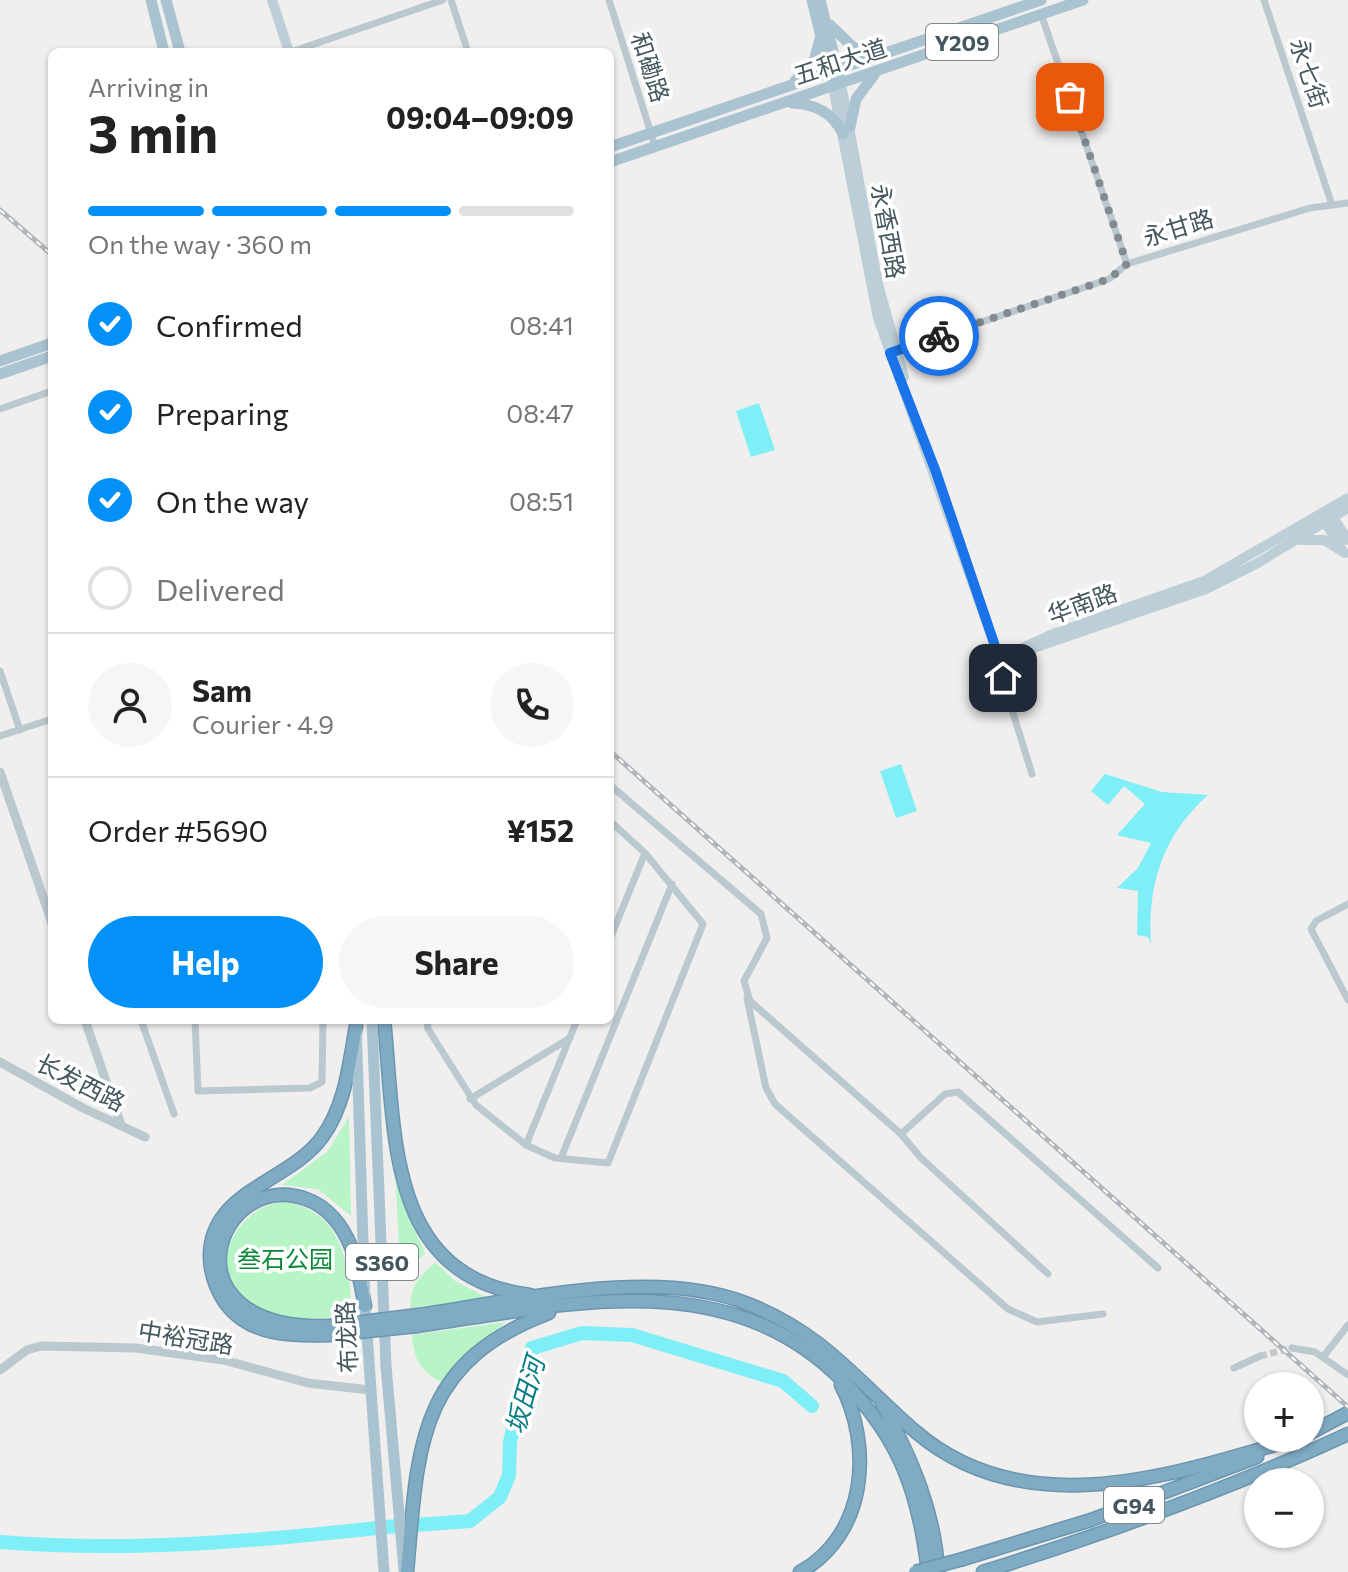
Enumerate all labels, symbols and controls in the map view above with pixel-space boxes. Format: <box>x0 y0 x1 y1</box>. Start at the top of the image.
road number: Y209 <box>926 24 998 60</box>
street label: 和磡路 <box>626 28 676 106</box>
street label: 五和大道 <box>790 32 890 90</box>
street label: 永七街 <box>1285 34 1335 112</box>
pin <box>1036 63 1104 131</box>
text: Arriving in <box>88 71 209 102</box>
icon: bag <box>1048 75 1092 119</box>
text: 09:04–09:09 <box>386 98 574 135</box>
text: 3 min <box>88 100 218 164</box>
street label: 永香西路 <box>866 181 912 281</box>
street label: 永甘路 <box>1139 203 1217 251</box>
text: On the way · 360 m <box>88 228 312 259</box>
courier <box>899 296 979 376</box>
icon: check <box>88 302 132 346</box>
text: Confirmed <box>156 306 303 343</box>
text: 08:41 <box>509 309 574 340</box>
icon: bike <box>917 314 961 358</box>
icon: check <box>88 390 132 434</box>
text: Preparing <box>156 394 289 431</box>
text: 08:47 <box>506 397 574 428</box>
icon: check <box>88 478 132 522</box>
text: On the way <box>156 482 309 519</box>
text: 08:51 <box>509 485 574 516</box>
text: Delivered <box>156 570 285 607</box>
street label: 华南路 <box>1043 577 1121 629</box>
pin <box>969 644 1037 712</box>
icon: home <box>981 656 1025 700</box>
button: person <box>88 663 172 747</box>
button: phone <box>490 663 574 747</box>
text: Sam <box>192 671 252 708</box>
text: Courier · 4.9 <box>192 708 334 739</box>
text: Order #5690 <box>88 811 268 848</box>
text: ¥152 <box>507 811 574 848</box>
button: Help <box>88 916 323 1008</box>
button: Share <box>339 916 574 1008</box>
street label: 长发西路 <box>32 1047 130 1117</box>
park label: 叁石公园 <box>237 1244 333 1273</box>
road number: S360 <box>346 1244 418 1280</box>
street label: 布龙路 <box>330 1300 362 1374</box>
street label: 中裕冠路 <box>136 1315 236 1359</box>
water label: 坂田河 <box>498 1348 551 1437</box>
map controls <box>1244 1372 1324 1548</box>
button: + <box>1244 1372 1324 1452</box>
button: − <box>1244 1468 1324 1548</box>
road number: G94 <box>1104 1487 1164 1523</box>

